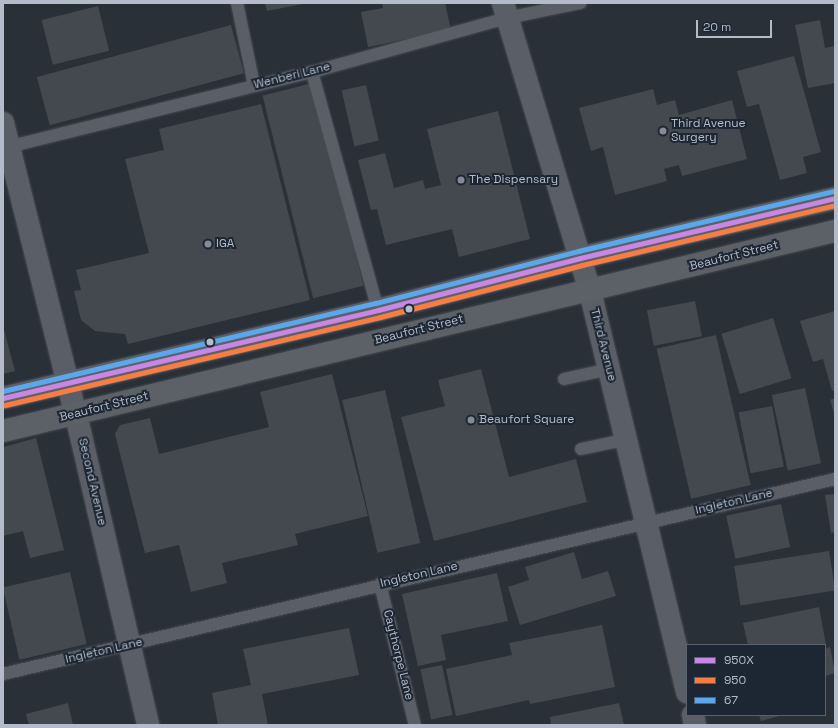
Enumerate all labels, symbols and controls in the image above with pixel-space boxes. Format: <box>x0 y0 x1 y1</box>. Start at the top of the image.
scale bar <box>698 12 774 38</box>
text: 20 m <box>703 19 731 35</box>
street label: Wenberi Lane <box>252 60 332 92</box>
place label: Third Avenue Surgery <box>671 117 746 145</box>
marker: Third Avenue Surgery <box>658 126 668 136</box>
place label: The Dispensary <box>469 173 558 187</box>
marker: The Dispensary <box>456 175 466 185</box>
place label: IGA <box>216 237 234 251</box>
street label: Beaufort Street <box>688 238 780 274</box>
marker: IGA <box>203 239 213 249</box>
unlabelled marker <box>404 304 414 314</box>
street label: Third Avenue <box>587 307 619 383</box>
street label: Beaufort Street <box>373 312 465 348</box>
unlabelled marker <box>205 337 215 347</box>
street label: Beaufort Street <box>58 389 150 425</box>
place label: Beaufort Square <box>479 413 574 427</box>
marker: Beaufort Square <box>466 415 476 425</box>
street label: Second Avenue <box>75 437 109 527</box>
street label: Ingleton Lane <box>694 486 774 518</box>
street label: Ingleton Lane <box>379 559 459 591</box>
street label: Caythorpe Lane <box>380 608 416 702</box>
street label: Ingleton Lane <box>64 635 144 667</box>
legend <box>686 644 826 716</box>
text: 950X <box>724 652 754 668</box>
text: 950 <box>724 672 746 688</box>
text: 67 <box>724 692 738 708</box>

